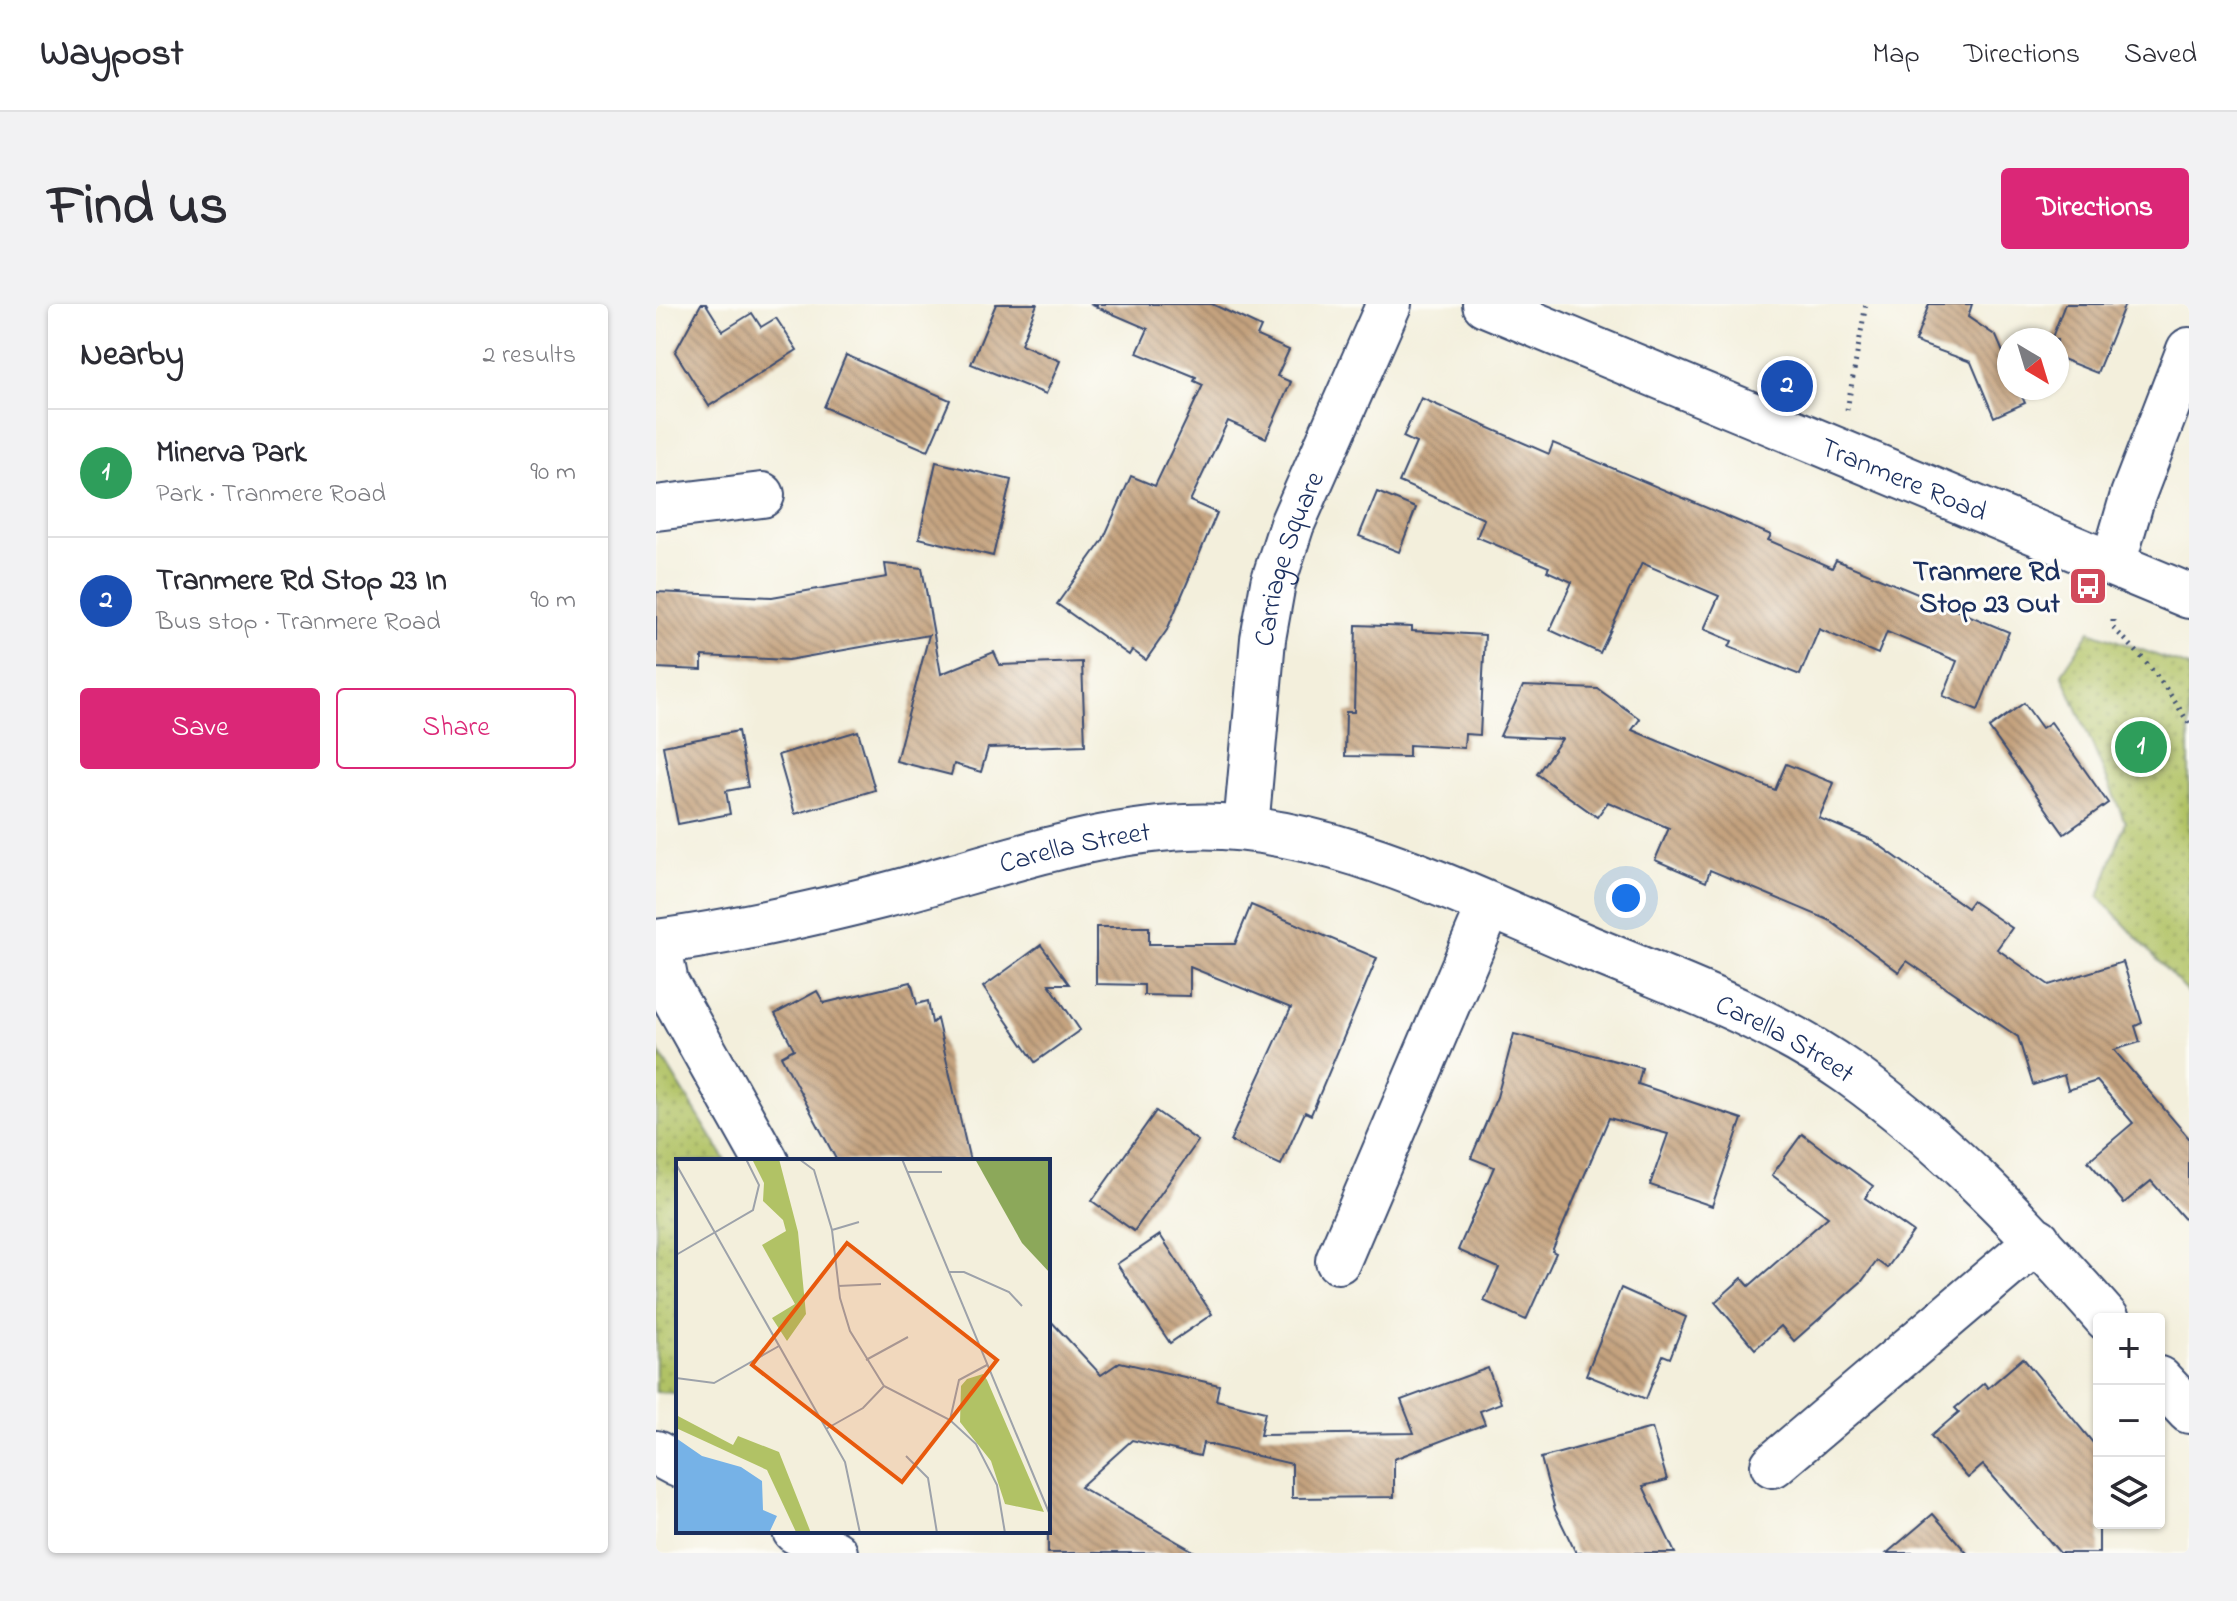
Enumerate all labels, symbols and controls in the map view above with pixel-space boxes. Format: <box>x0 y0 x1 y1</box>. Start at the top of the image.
text: Waypost <box>40 27 184 83</box>
text: Map <box>1872 35 1920 76</box>
text: Directions <box>1964 35 2080 76</box>
text: Saved <box>2124 35 2197 76</box>
text: Find us <box>48 168 228 249</box>
button: Directions <box>2001 168 2189 249</box>
north arrow <box>1997 328 2069 400</box>
text: Nearby <box>80 331 184 381</box>
text: 2 results <box>483 337 576 375</box>
pin: 2 <box>1761 356 1813 416</box>
street label: Tranmere Road <box>1813 428 1993 534</box>
text: Minerva Park <box>156 432 307 476</box>
text: 1 <box>102 454 110 492</box>
text: 90 m <box>530 454 576 492</box>
street label: Carriage Square <box>1245 465 1337 650</box>
text: Park · Tranmere Road <box>156 476 386 514</box>
place label: Tranmere Rd Stop 23 Out <box>1913 553 2061 626</box>
text: Tranmere Rd Stop 23 In <box>156 560 447 604</box>
bus stop icon: Tranmere Rd Stop 23 Out <box>2067 565 2109 607</box>
text: 2 <box>100 582 112 620</box>
text: 90 m <box>530 582 576 620</box>
text: Bus stop · Tranmere Road <box>156 604 441 642</box>
button: Save <box>80 688 320 769</box>
button: Share <box>336 688 576 769</box>
pin: 1 <box>2115 717 2167 777</box>
street label: Carella Street <box>995 813 1153 886</box>
your location <box>1606 878 1646 918</box>
street label: Carella Street <box>1708 986 1862 1095</box>
inset map <box>676 1159 1050 1533</box>
map controls <box>2093 1313 2165 1529</box>
button: + <box>2093 1313 2165 1385</box>
button: − <box>2093 1385 2165 1457</box>
button: layers <box>2093 1457 2165 1529</box>

